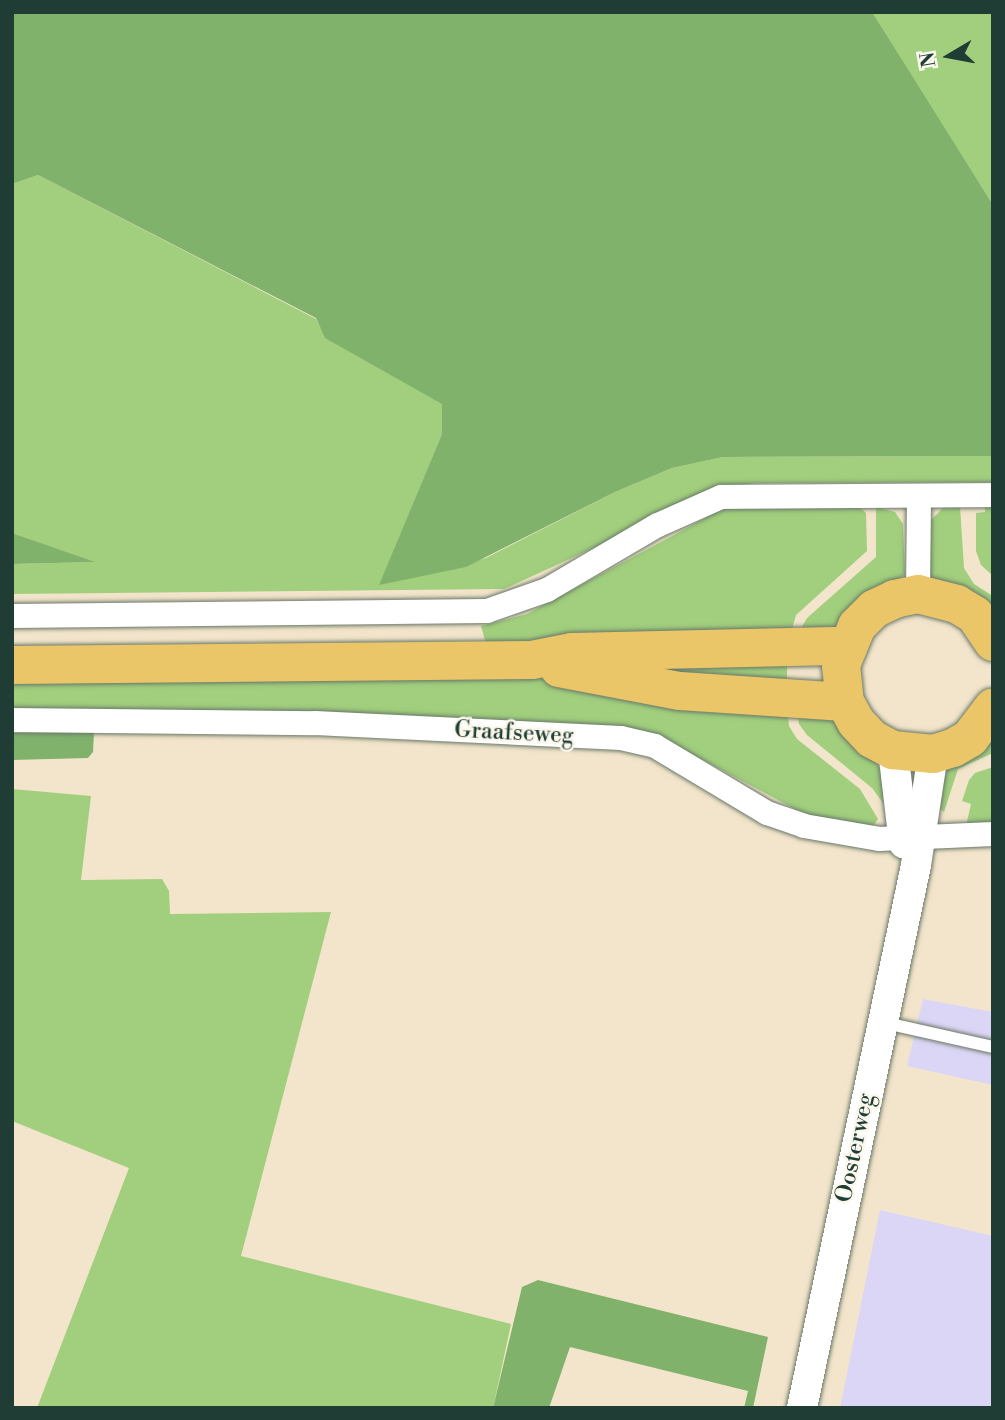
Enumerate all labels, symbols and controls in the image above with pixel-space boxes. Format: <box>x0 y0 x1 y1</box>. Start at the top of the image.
north arrow <box>914 21 984 91</box>
text: N <box>915 50 941 69</box>
street label: Graafseweg <box>454 716 574 750</box>
street label: Oosterweg <box>830 1091 880 1205</box>

